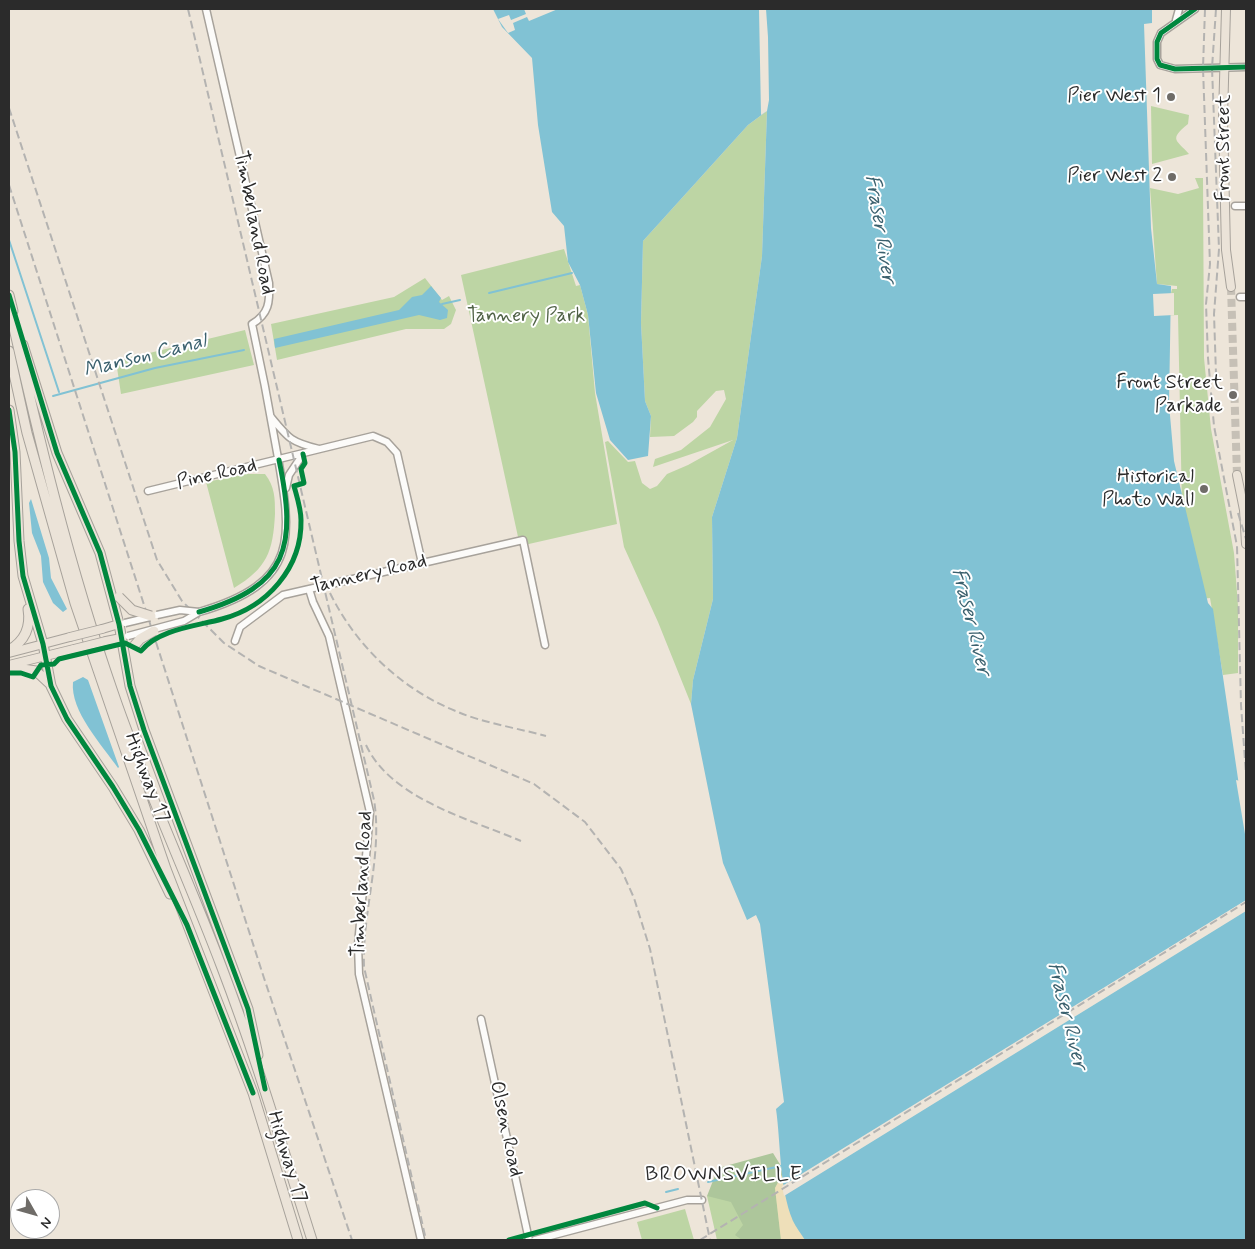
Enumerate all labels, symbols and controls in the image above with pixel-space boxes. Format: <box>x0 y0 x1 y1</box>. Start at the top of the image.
place label: Pier West 1 <box>1067 85 1161 109</box>
marker: Pier West 1 <box>1165 91 1177 103</box>
street label: Front Street <box>1213 95 1237 201</box>
street label: Timberland Road <box>227 149 279 297</box>
place label: Pier West 2 <box>1067 165 1162 189</box>
marker: Pier West 2 <box>1166 171 1178 183</box>
water label: Fraser River <box>858 173 900 285</box>
park label: Tannery Park <box>467 305 585 329</box>
water label: Manson Canal <box>81 330 209 384</box>
place label: Front Street Parkade <box>1116 372 1223 419</box>
marker: Front Street Parkade <box>1227 389 1239 401</box>
street label: Pine Road <box>175 454 259 496</box>
place label: Historical Photo Wall <box>1102 466 1194 513</box>
marker: Historical Photo Wall <box>1198 483 1210 495</box>
street label: Tannery Road <box>309 550 429 600</box>
water label: Fraser River <box>945 566 995 678</box>
street label: Highway 17 <box>118 730 174 826</box>
street label: Timberland Road <box>347 810 379 958</box>
water label: Fraser River <box>1041 960 1091 1072</box>
street label: Olsen Road <box>483 1079 527 1179</box>
street label: Highway 17 <box>261 1108 311 1206</box>
district label: BROWNSVILLE <box>644 1163 804 1189</box>
north arrow <box>10 1189 60 1239</box>
text: N <box>36 1213 56 1232</box>

